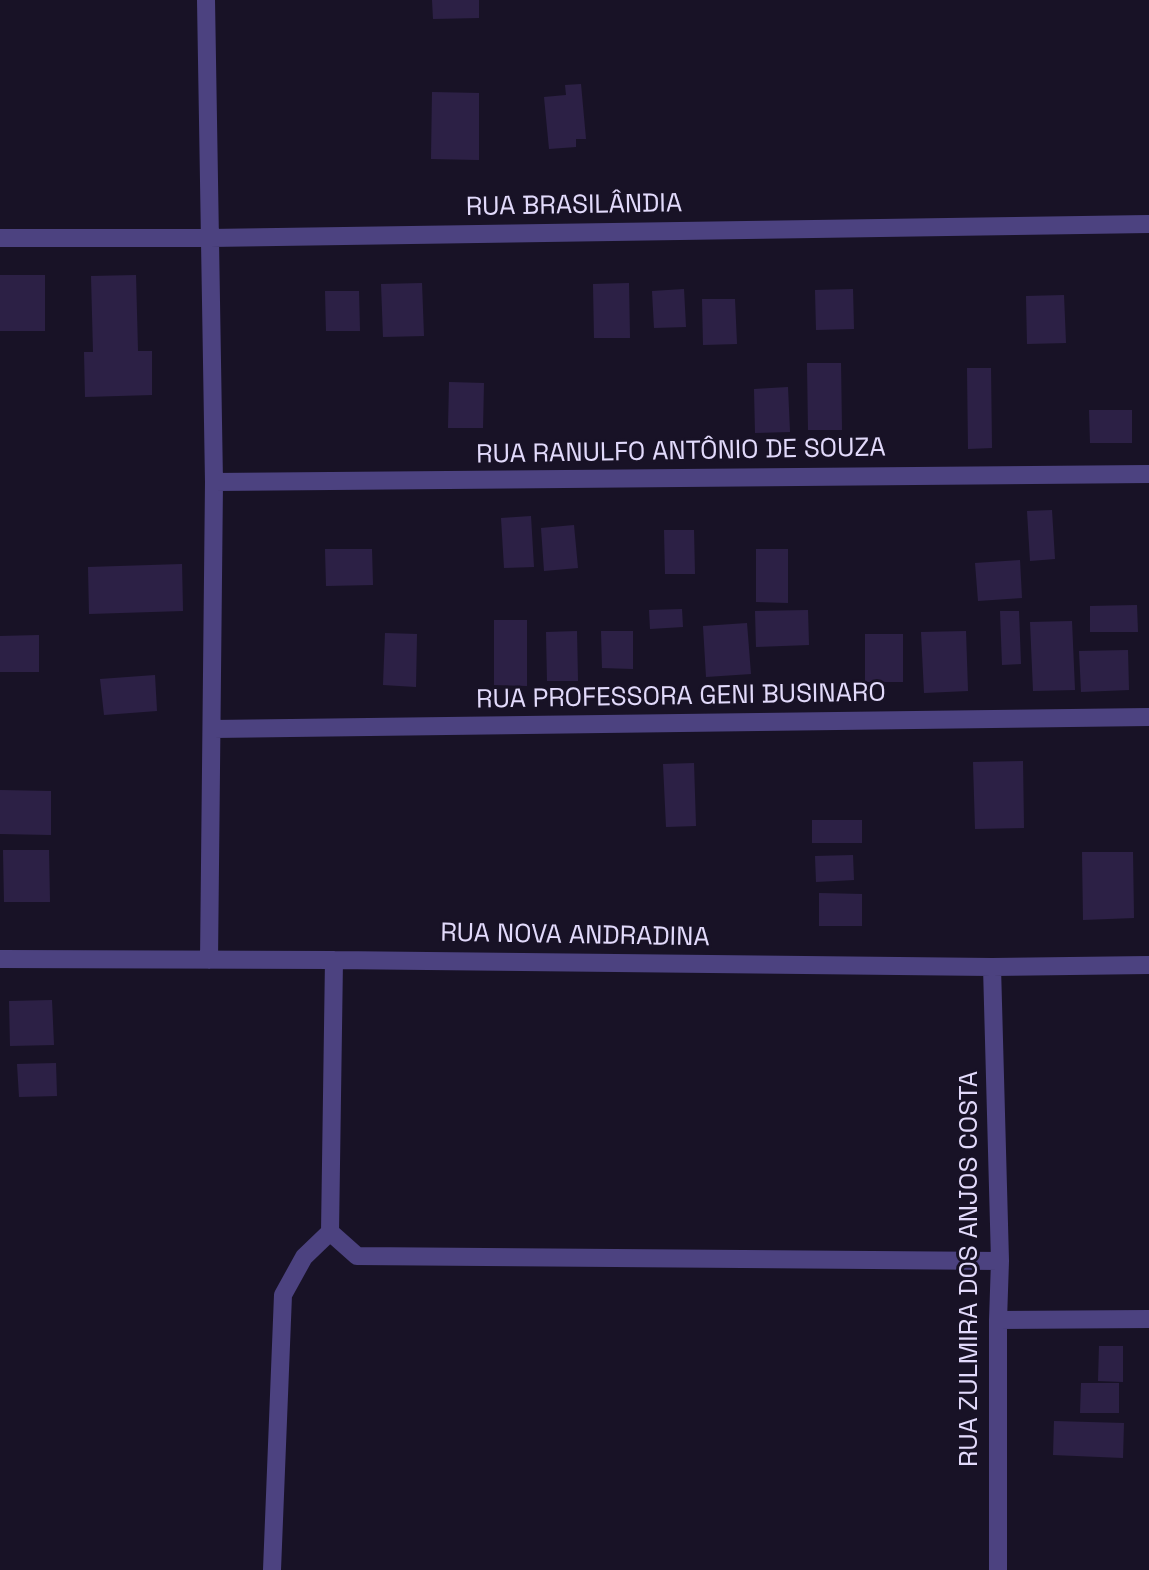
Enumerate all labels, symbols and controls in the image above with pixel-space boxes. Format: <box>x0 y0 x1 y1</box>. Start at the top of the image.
street label: RUA BRASILÂNDIA <box>466 189 682 223</box>
street label: RUA RANULFO ANTÔNIO DE SOUZA <box>476 433 886 471</box>
street label: RUA PROFESSORA GENI BUSINARO <box>476 678 886 716</box>
street label: RUA NOVA ANDRADINA <box>440 918 710 954</box>
street label: RUA ZULMIRA DOS ANJOS COSTA <box>954 1071 986 1467</box>

